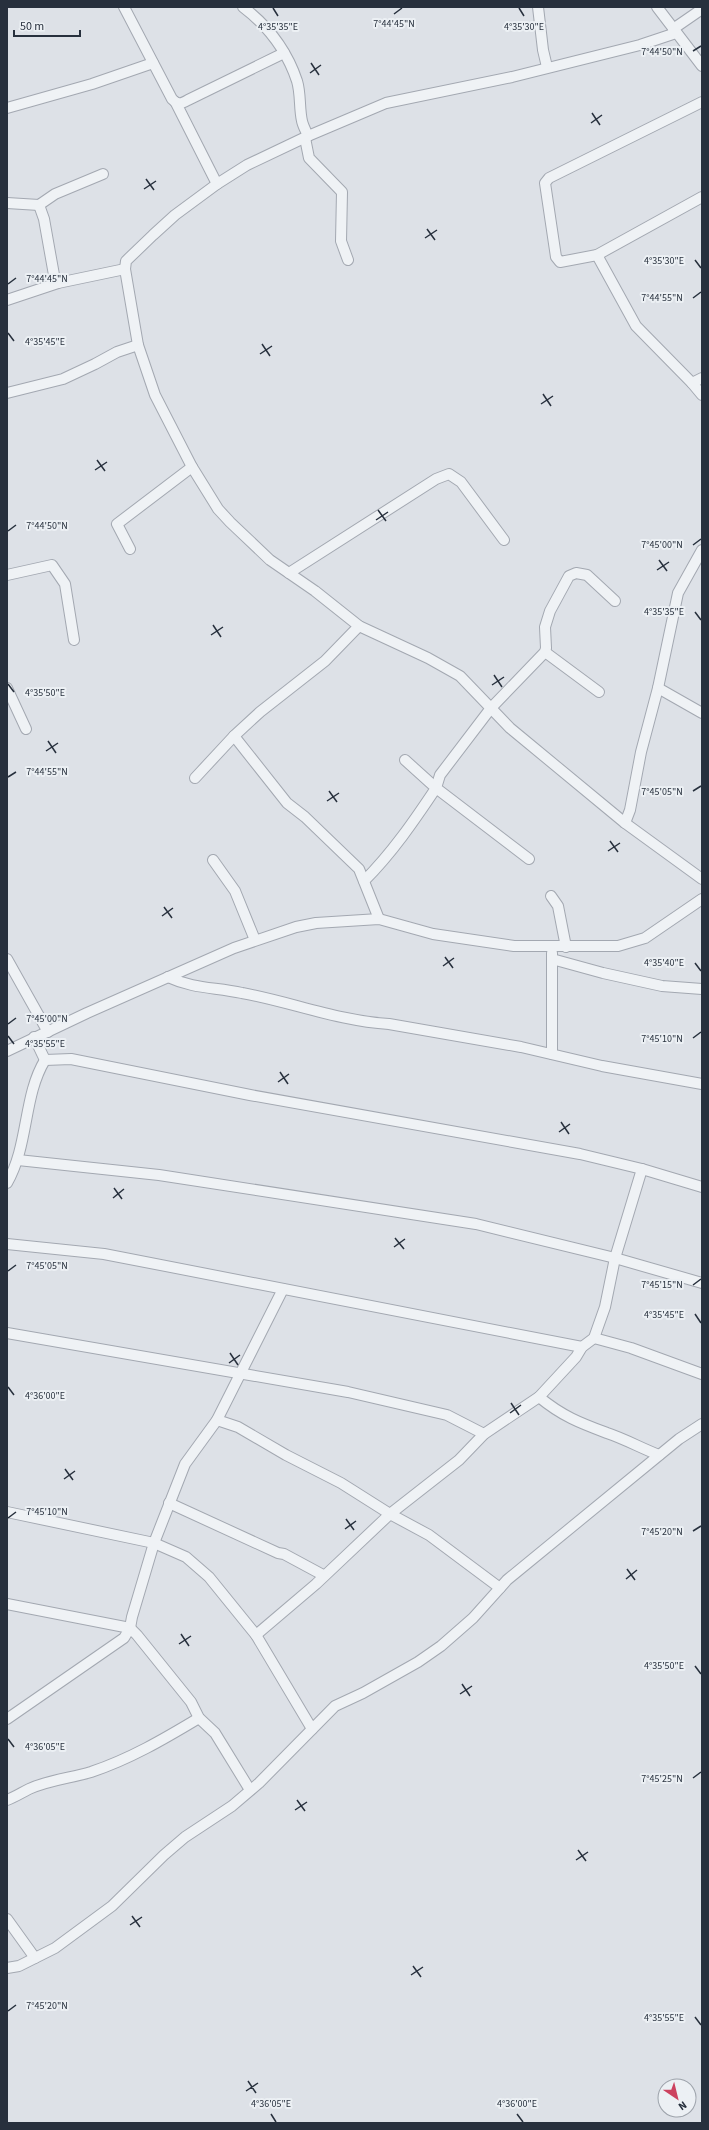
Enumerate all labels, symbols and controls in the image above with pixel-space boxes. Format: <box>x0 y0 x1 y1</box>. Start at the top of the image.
scale bar <box>14 12 80 38</box>
text: 7°44'45"N <box>373 17 415 31</box>
text: 50 m <box>20 18 44 35</box>
text: 4°35'35"E <box>258 20 298 34</box>
text: 4°35'30"E <box>504 20 544 34</box>
text: 7°44'50"N <box>641 45 683 59</box>
text: 4°35'30"E <box>644 254 684 268</box>
text: 7°44'45"N <box>26 272 68 286</box>
text: 7°44'55"N <box>641 291 683 305</box>
text: 4°35'45"E <box>25 335 65 349</box>
text: 7°44'50"N <box>26 519 68 533</box>
text: 7°45'00"N <box>641 538 683 552</box>
text: 4°35'35"E <box>644 605 684 619</box>
text: 4°35'50"E <box>25 686 65 700</box>
text: 7°44'55"N <box>26 765 68 779</box>
text: 7°45'05"N <box>641 785 683 799</box>
text: 4°35'40"E <box>644 956 684 970</box>
text: 7°45'00"N <box>26 1012 68 1026</box>
text: 7°45'10"N <box>641 1032 683 1046</box>
text: 4°35'55"E <box>25 1037 65 1051</box>
text: 7°45'05"N <box>26 1259 68 1273</box>
text: 7°45'15"N <box>641 1278 683 1292</box>
text: 4°35'45"E <box>644 1308 684 1322</box>
text: 4°36'00"E <box>25 1389 65 1403</box>
text: 7°45'10"N <box>26 1505 68 1519</box>
text: 7°45'20"N <box>641 1525 683 1539</box>
text: 4°35'50"E <box>644 1659 684 1673</box>
text: 4°36'05"E <box>25 1740 65 1754</box>
text: 7°45'25"N <box>641 1772 683 1786</box>
text: 7°45'20"N <box>26 1999 68 2013</box>
text: 4°35'55"E <box>644 2011 684 2025</box>
north arrow <box>657 2078 697 2118</box>
text: 4°36'05"E <box>251 2097 291 2111</box>
text: 4°36'00"E <box>497 2097 537 2111</box>
text: N <box>675 2098 690 2114</box>

